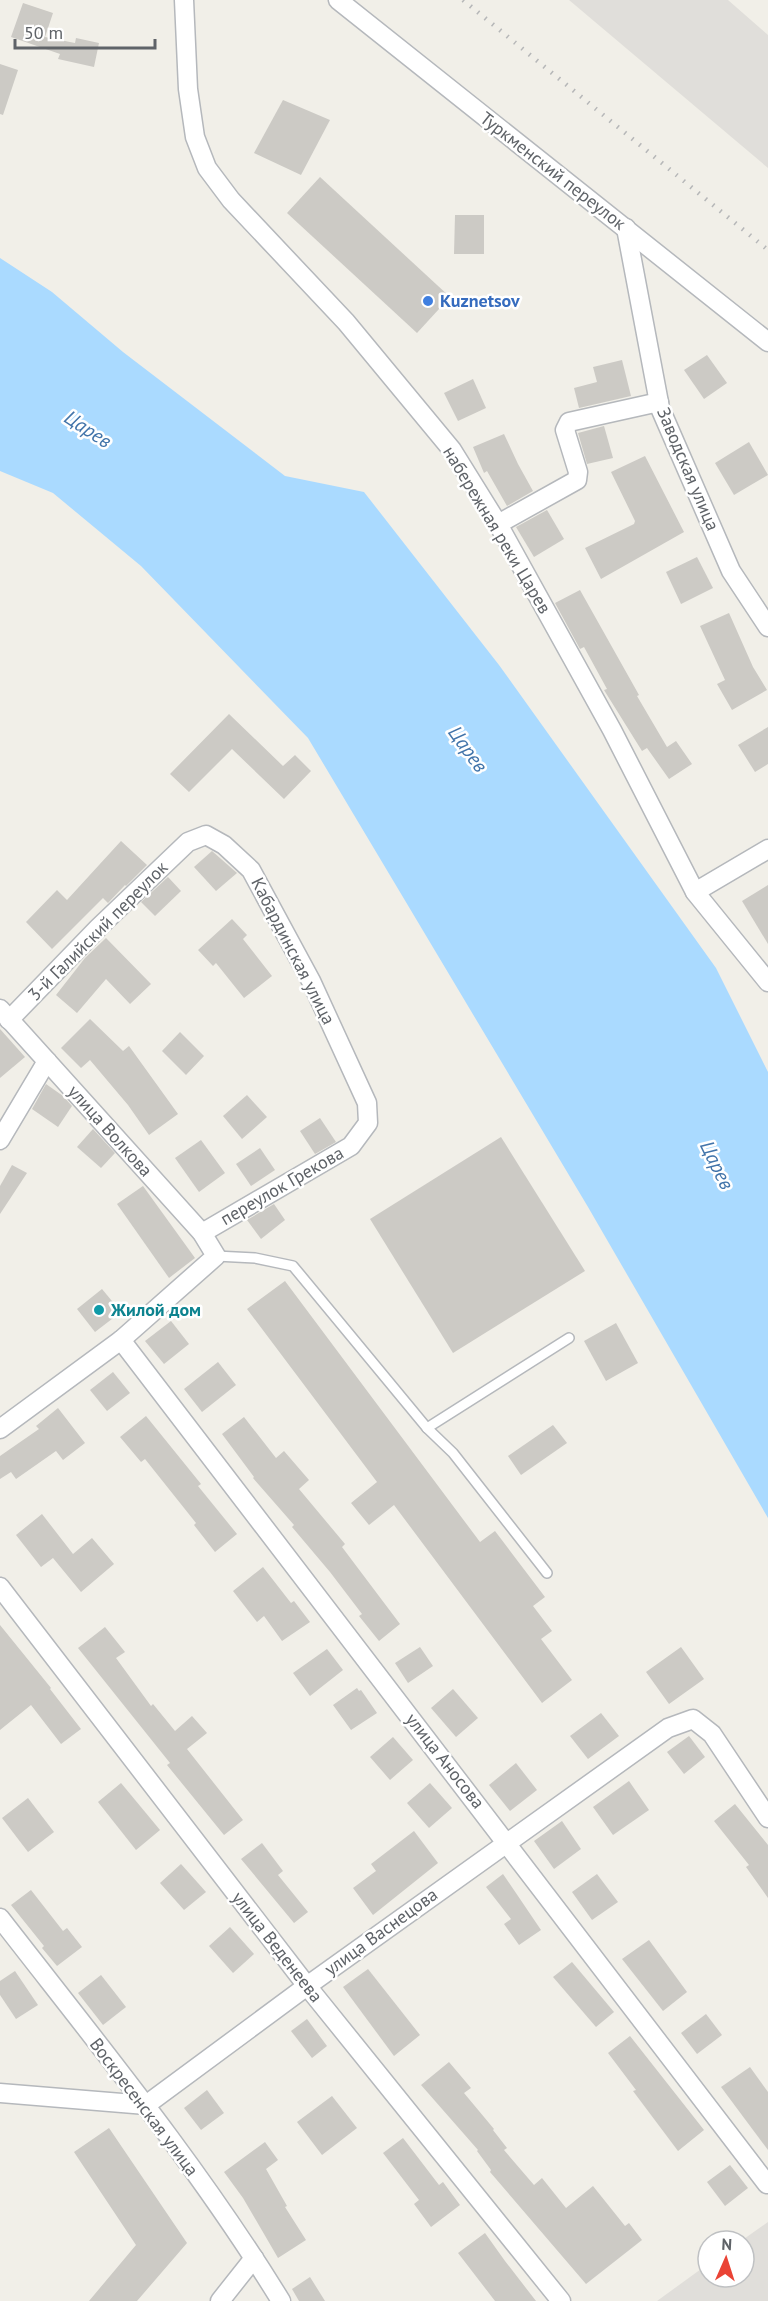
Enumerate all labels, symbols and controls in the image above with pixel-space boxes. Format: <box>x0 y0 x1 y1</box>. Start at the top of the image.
scale bar <box>15 12 154 50</box>
text: 50 m <box>24 21 63 44</box>
street label: Туркменский переулок <box>476 106 631 235</box>
place label: Kuznetsov <box>440 289 520 312</box>
marker: Kuznetsov <box>421 294 435 308</box>
water label: Царев <box>59 404 117 454</box>
street label: Заводская улица <box>652 404 725 534</box>
street label: набережная реки Царев <box>438 442 557 618</box>
water label: Царев <box>442 721 494 777</box>
street label: 3-й Галийский переулок <box>23 856 173 1005</box>
street label: Кабардинская улица <box>246 873 341 1028</box>
street label: улица Волкова <box>63 1080 158 1181</box>
water label: Царев <box>694 1136 740 1194</box>
street label: переулок Грекова <box>216 1141 347 1230</box>
place label: Жилой дом <box>110 1298 201 1321</box>
marker: Жилой дом <box>92 1303 106 1317</box>
street label: улица Аносова <box>401 1708 490 1813</box>
street label: улица Васнецова <box>320 1883 442 1980</box>
street label: улица Веденеева <box>227 1887 328 2007</box>
street label: Воскресенская улица <box>85 2033 204 2180</box>
north arrow <box>696 2229 756 2289</box>
text: N <box>721 2234 733 2254</box>

